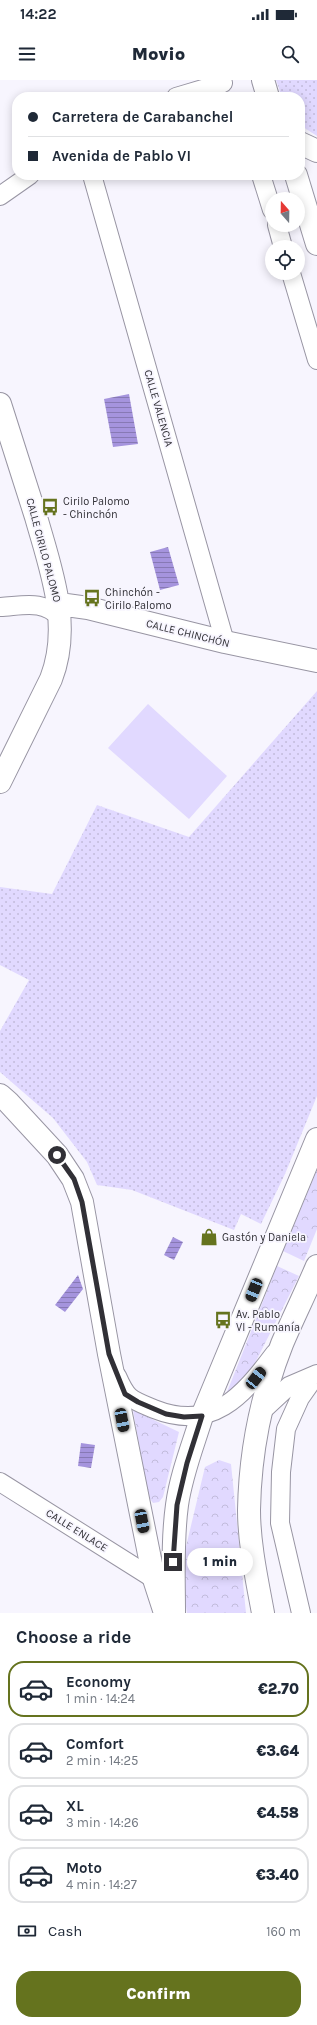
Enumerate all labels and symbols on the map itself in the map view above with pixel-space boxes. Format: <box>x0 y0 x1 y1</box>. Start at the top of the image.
north arrow <box>265 192 305 232</box>
street label: CALLE VALENCIA <box>141 368 176 449</box>
place label: Cirilo Palomo - Chinchón <box>63 495 130 521</box>
street label: CALLE CIRILO PALOMO <box>23 497 64 604</box>
bus stop icon: Cirilo Palomo - Chinchón <box>40 497 60 517</box>
place label: Chinchón - Cirilo Palomo <box>105 586 172 612</box>
bus stop icon: Chinchón - Cirilo Palomo <box>82 588 102 608</box>
street label: CALLE CHINCHÓN <box>145 615 231 650</box>
route start <box>48 1146 66 1164</box>
shop icon: Gastón y Daniela <box>199 1227 219 1247</box>
place label: Gastón y Daniela <box>222 1231 306 1244</box>
car <box>244 1277 264 1303</box>
place label: Av. Pablo VI - Rumanía <box>236 1308 300 1334</box>
bus stop icon: Av. Pablo VI - Rumanía <box>213 1310 233 1330</box>
car <box>244 1365 268 1391</box>
car <box>114 1407 130 1433</box>
street label: CALLE ENLACE <box>44 1506 110 1555</box>
car <box>134 1508 150 1534</box>
callout: 1 min <box>187 1548 253 1576</box>
route end <box>164 1553 182 1571</box>

